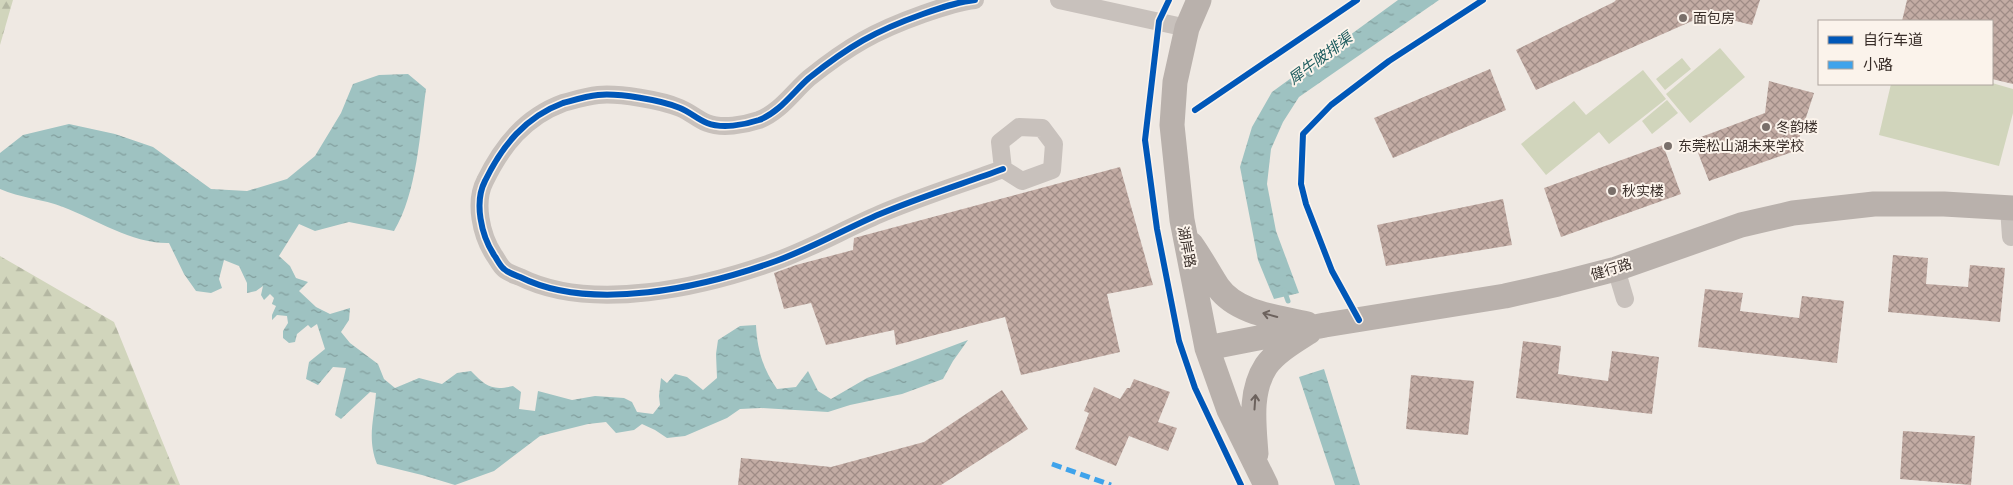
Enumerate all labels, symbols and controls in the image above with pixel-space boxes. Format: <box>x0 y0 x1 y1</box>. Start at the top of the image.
place label: 面包房 <box>1693 9 1735 27</box>
marker: 面包房 <box>1677 12 1689 24</box>
legend <box>1818 20 1993 85</box>
water label: 犀牛陂排渠 <box>1284 27 1357 88</box>
text: 自行车道 <box>1863 30 1923 49</box>
text: 小路 <box>1863 55 1893 74</box>
place label: 冬韵楼 <box>1776 118 1818 136</box>
marker: 冬韵楼 <box>1760 121 1772 133</box>
place label: 东莞松山湖未来学校 <box>1678 137 1804 155</box>
marker: 东莞松山湖未来学校 <box>1662 140 1674 152</box>
place label: 秋实楼 <box>1622 182 1664 200</box>
marker: 秋实楼 <box>1606 185 1618 197</box>
street label: 湖岸路 <box>1174 225 1200 269</box>
street label: 健行路 <box>1588 254 1634 284</box>
one-way arrow <box>1262 310 1278 319</box>
one-way arrow <box>1250 394 1259 410</box>

